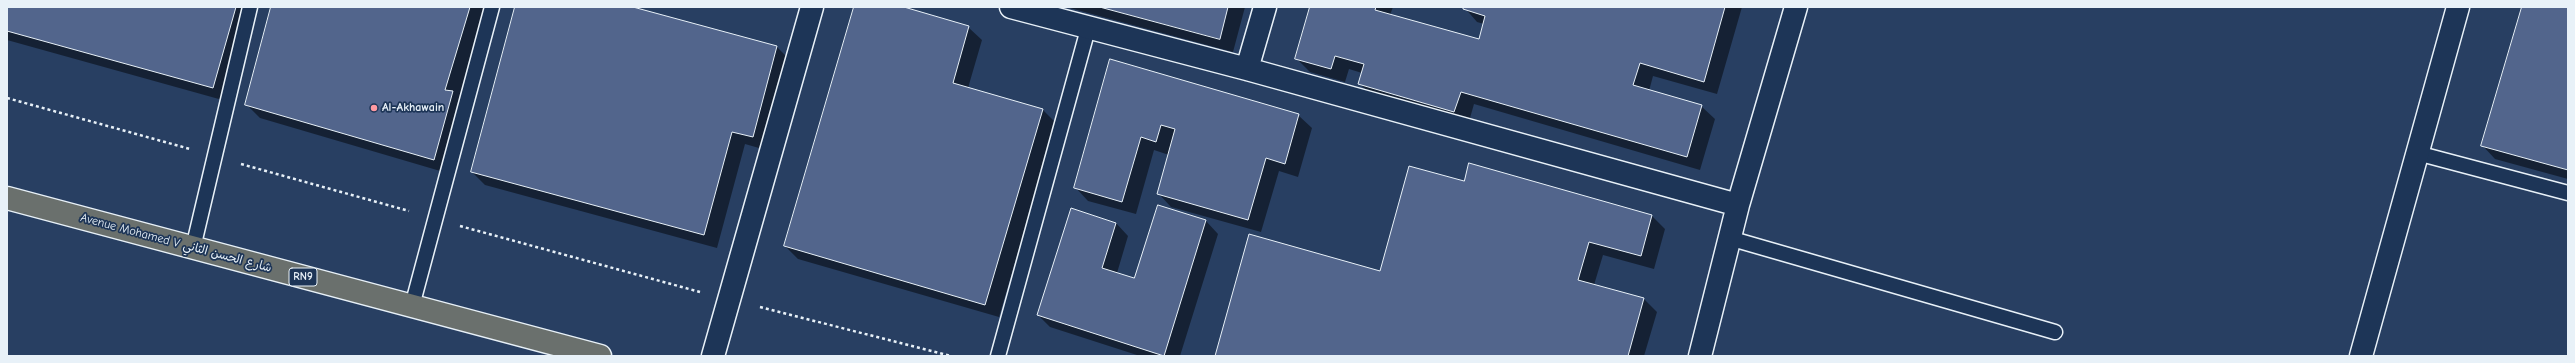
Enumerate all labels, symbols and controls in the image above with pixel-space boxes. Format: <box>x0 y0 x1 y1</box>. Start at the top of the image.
place label: Al-Akhawain <box>382 101 444 115</box>
marker: Al-Akhawain <box>369 103 379 113</box>
street label: Avenue Mohamed V شارع الحسن الثاني <box>79 211 273 275</box>
road number: RN9 <box>289 268 317 286</box>

